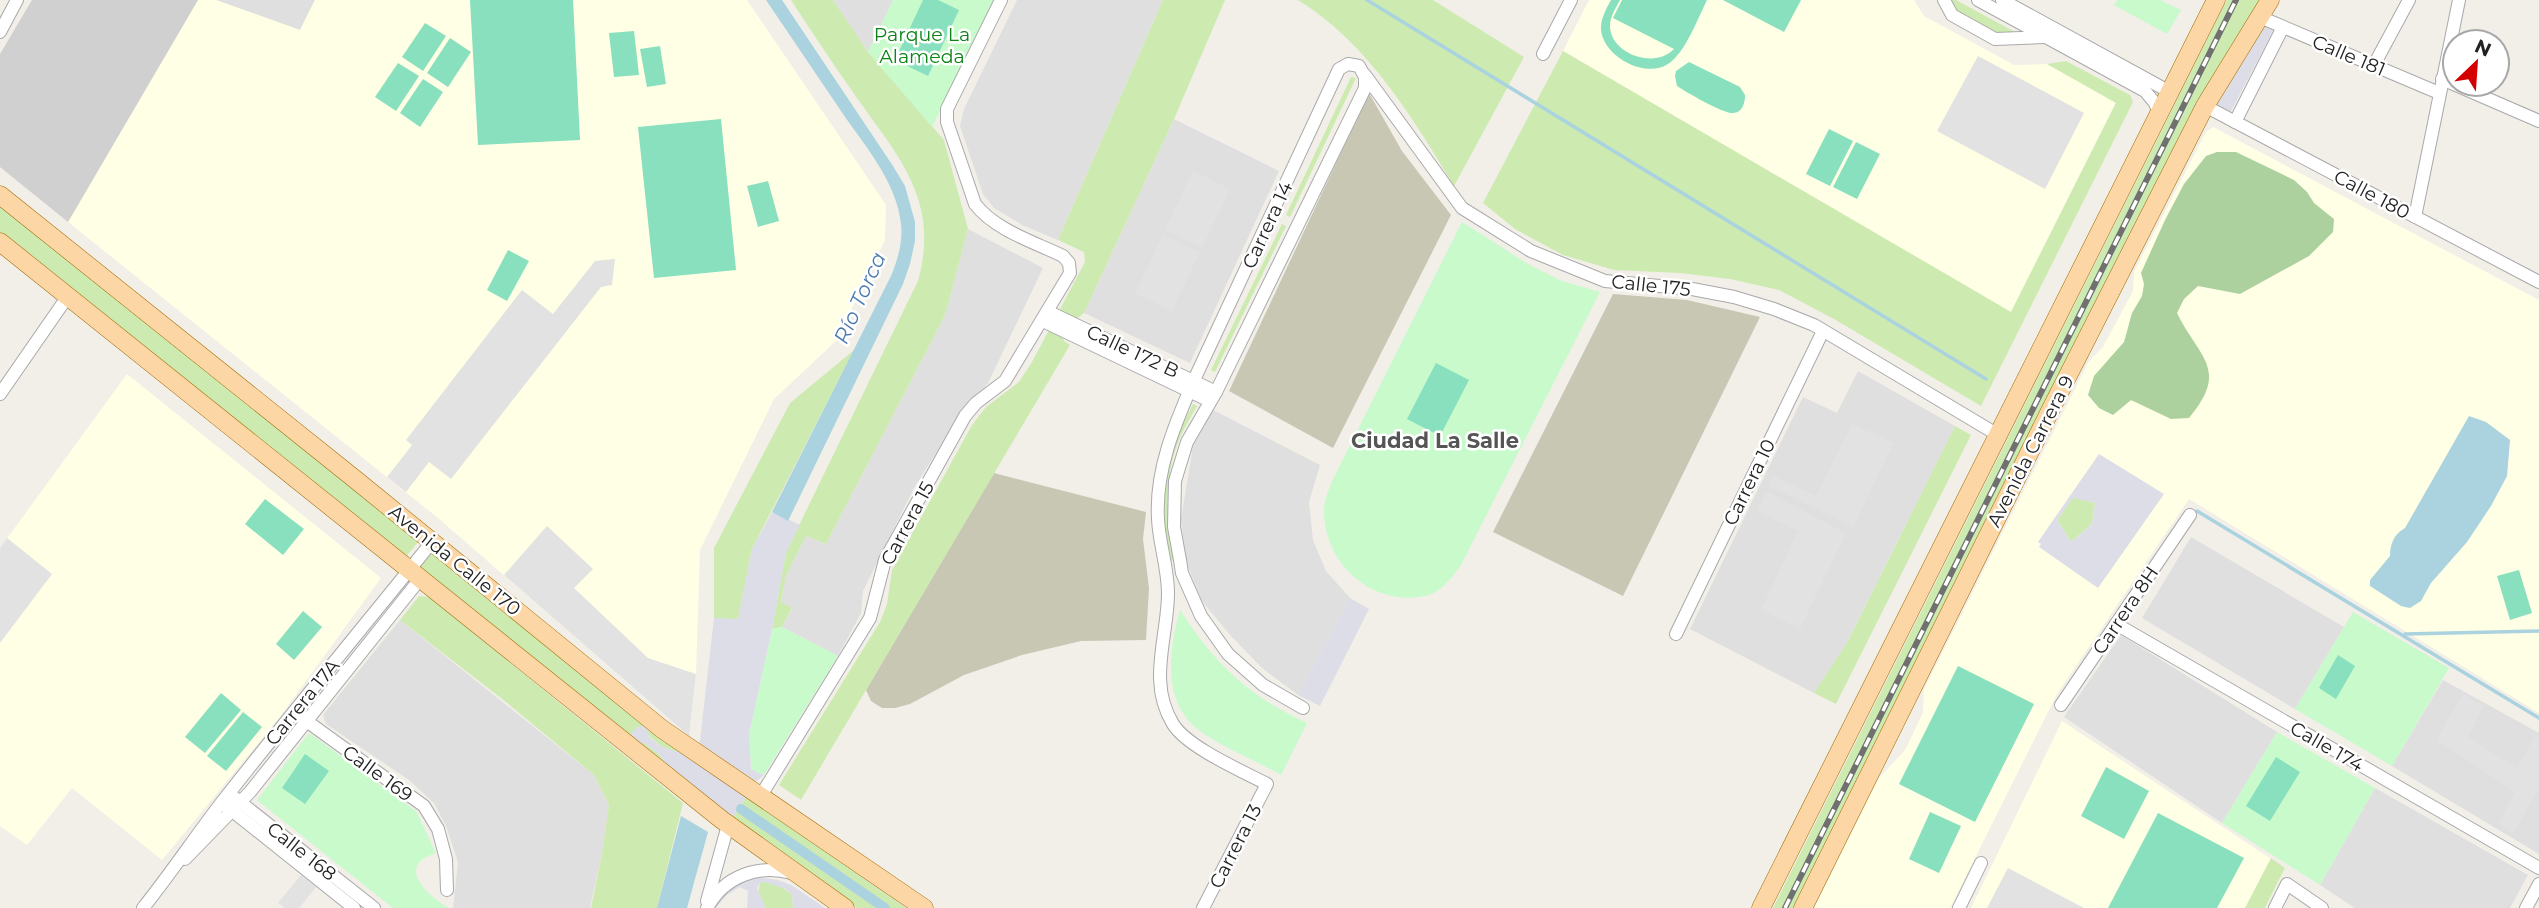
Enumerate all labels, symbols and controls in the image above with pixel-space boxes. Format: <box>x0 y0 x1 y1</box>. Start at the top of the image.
park label: Parque La Alameda <box>874 23 970 68</box>
north arrow <box>2441 28 2511 98</box>
street label: Calle 181 <box>2309 30 2389 81</box>
text: N <box>2471 34 2495 62</box>
street label: Calle 180 <box>2330 165 2414 224</box>
street label: Carrera 14 <box>1237 178 1298 272</box>
water label: Río Torca <box>828 248 891 347</box>
street label: Calle 175 <box>1610 270 1692 301</box>
street label: Calle 172 B <box>1083 320 1183 383</box>
street label: Avenida Carrera 9 <box>1982 372 2079 531</box>
district label: Ciudad La Salle <box>1351 428 1519 453</box>
street label: Carrera 10 <box>1719 435 1780 529</box>
street label: Carrera 15 <box>876 477 939 569</box>
street label: Avenida Calle 170 <box>384 500 525 621</box>
street label: Carrera 8H <box>2088 562 2163 659</box>
street label: Carrera 17A <box>261 654 344 750</box>
street label: Calle 174 <box>2286 716 2368 777</box>
street label: Calle 169 <box>338 740 417 807</box>
street label: Carrera 13 <box>1204 800 1266 892</box>
street label: Calle 168 <box>262 817 341 886</box>

